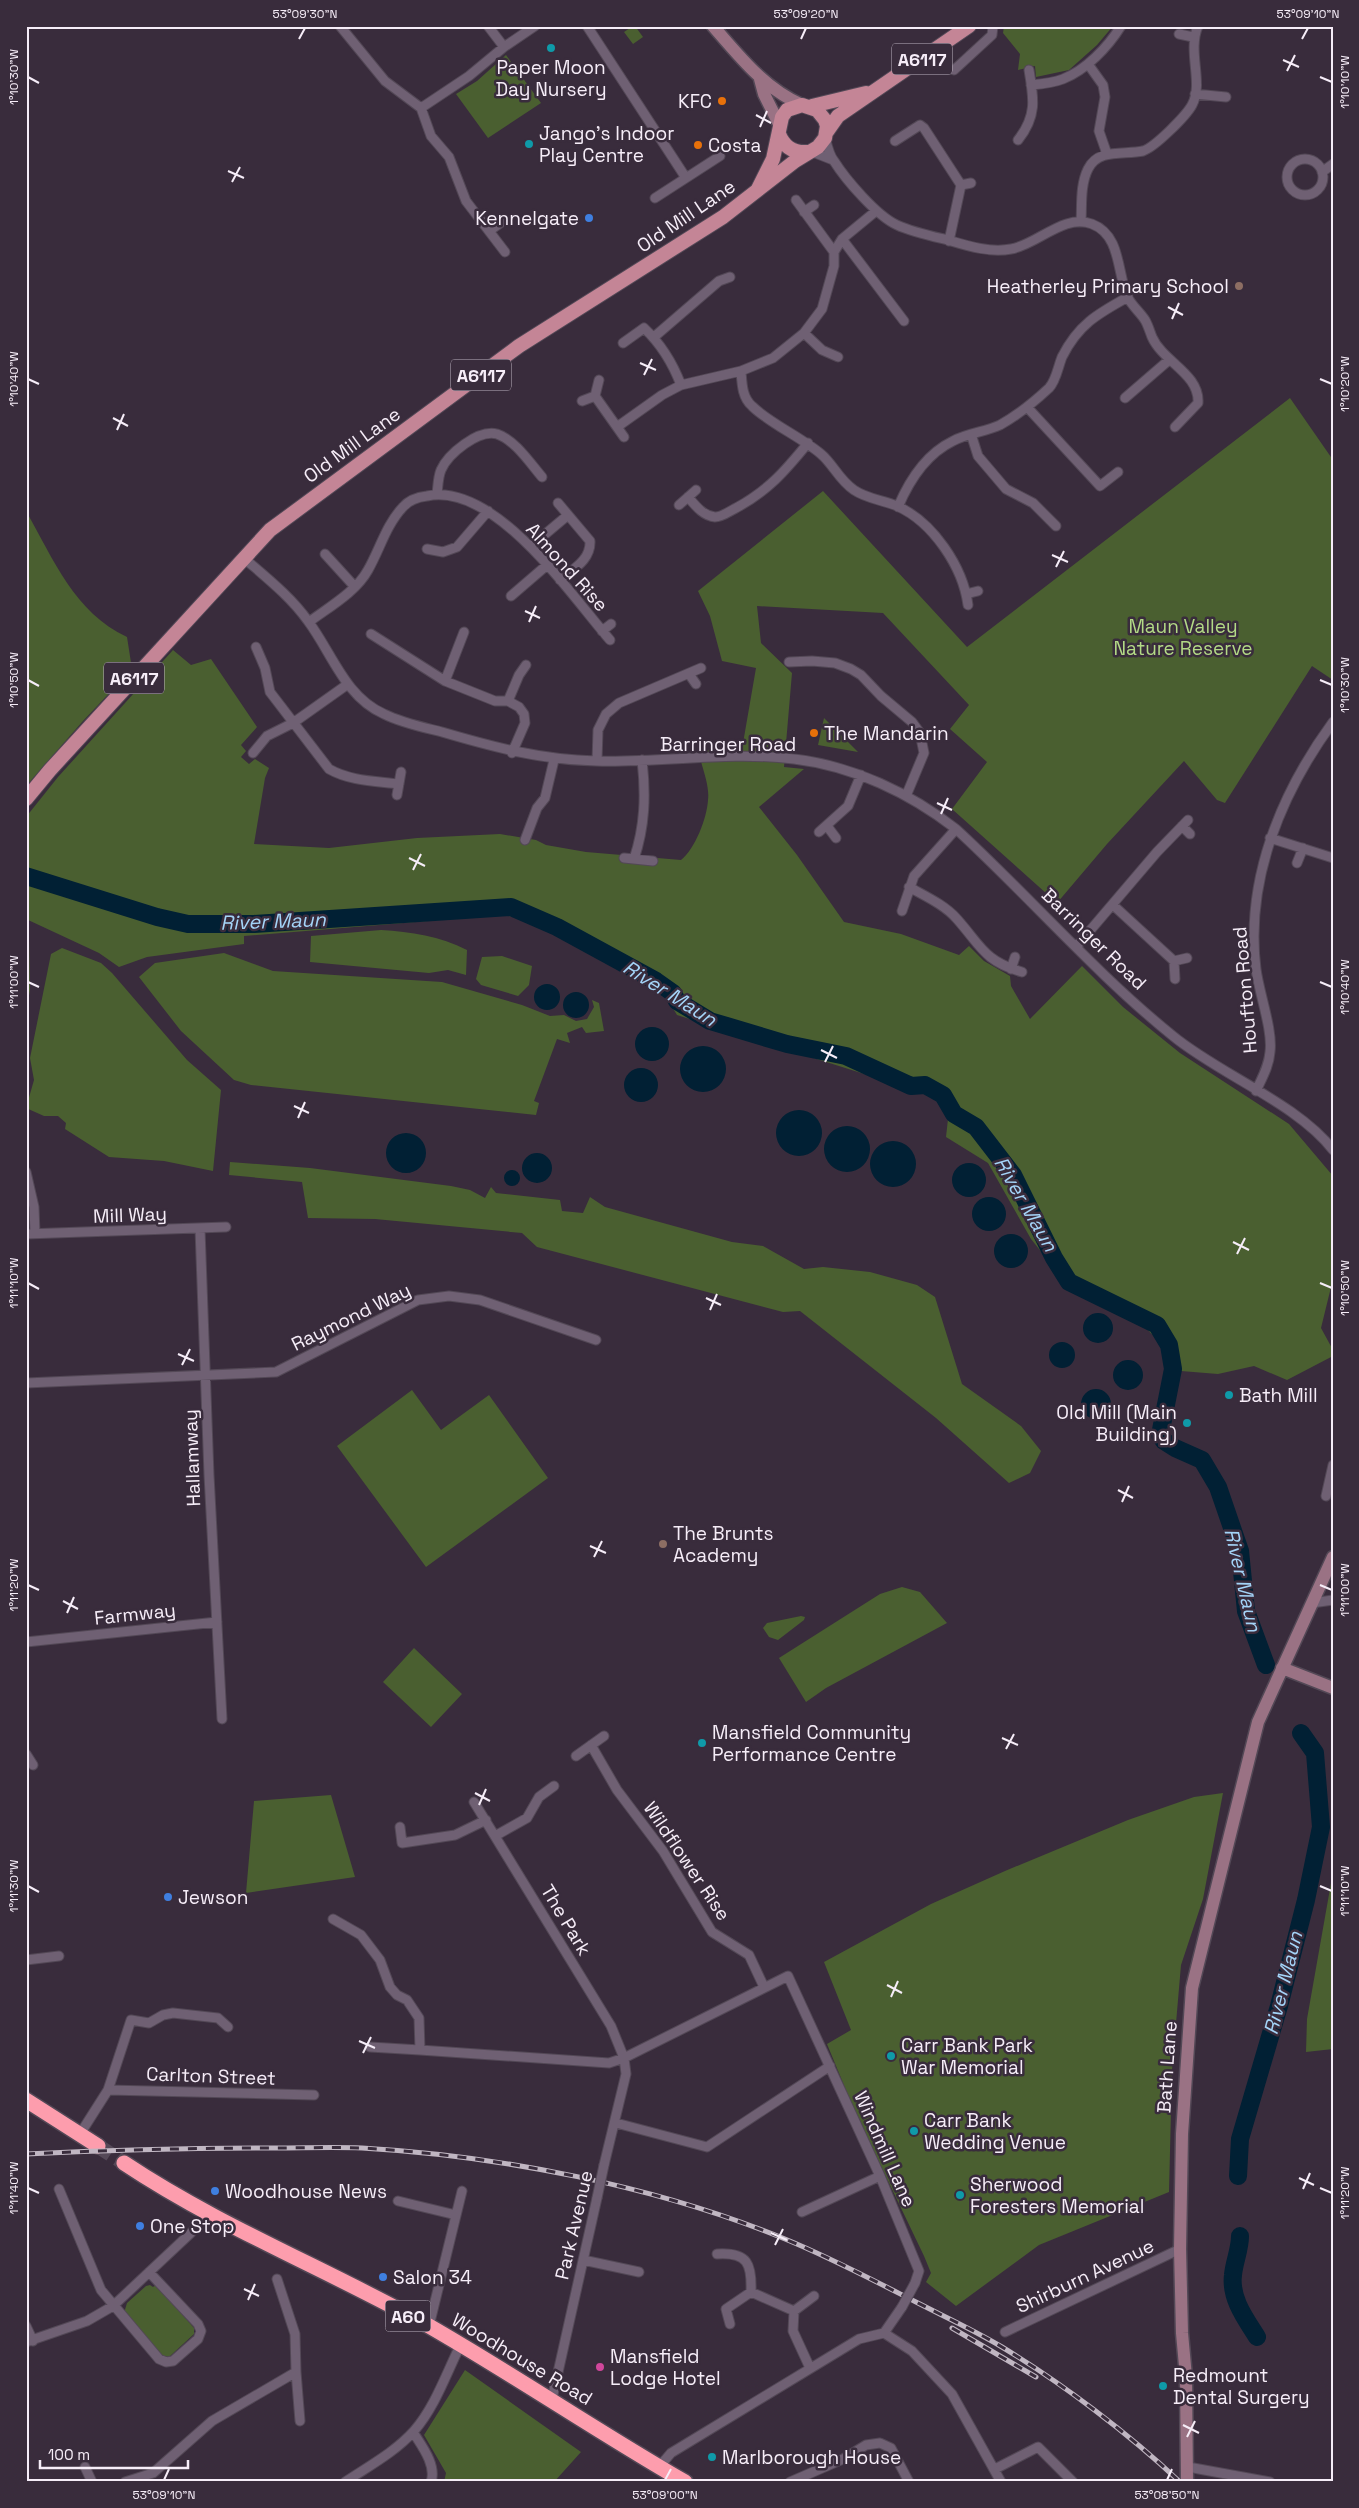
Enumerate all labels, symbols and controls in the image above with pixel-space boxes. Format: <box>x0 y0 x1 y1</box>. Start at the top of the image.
text: 53°09'30"N <box>272 6 338 22</box>
text: 53°09'20"N <box>773 6 839 22</box>
text: 53°09'10"N <box>1277 6 1339 22</box>
marker: Paper Moon Day Nursery <box>545 42 557 54</box>
road number: A6117 <box>892 44 952 74</box>
text: 1°10'30"W <box>6 49 22 105</box>
place label: Paper Moon Day Nursery <box>495 55 607 102</box>
text: 1°10'10"W <box>1337 55 1353 109</box>
place label: KFC <box>678 89 712 114</box>
marker: KFC <box>716 95 728 107</box>
place label: Jango's Indoor Play Centre <box>539 121 674 168</box>
place label: Costa <box>708 133 761 158</box>
marker: Jango's Indoor Play Centre <box>523 138 535 150</box>
marker: Costa <box>692 139 704 151</box>
street label: Old Mill Lane <box>632 174 740 258</box>
place label: Kennelgate <box>475 206 579 231</box>
marker: Kennelgate <box>583 212 595 224</box>
place label: Heatherley Primary School <box>987 274 1229 299</box>
marker: Heatherley Primary School <box>1233 280 1245 292</box>
text: 1°10'40"W <box>6 351 22 407</box>
text: 1°10'20"W <box>1337 356 1353 412</box>
road number: A6117 <box>451 360 511 390</box>
street label: Old Mill Lane <box>299 401 405 489</box>
street label: Almond Rise <box>520 517 614 617</box>
park label: Maun Valley Nature Reserve <box>1113 614 1253 661</box>
text: 1°10'50"W <box>6 652 22 708</box>
text: 1°10'30"W <box>1337 657 1353 713</box>
road number: A6117 <box>104 662 164 694</box>
place label: The Mandarin <box>824 721 949 746</box>
marker: The Mandarin <box>808 727 820 739</box>
street label: Barringer Road <box>660 732 796 757</box>
street label: Barringer Road <box>1036 883 1152 995</box>
water label: River Maun <box>220 906 327 936</box>
street label: Houfton Road <box>1227 926 1263 1054</box>
water label: River Maun <box>618 954 722 1032</box>
text: 1°11'00"W <box>6 955 22 1009</box>
text: 1°10'40"W <box>1337 959 1353 1015</box>
water label: River Maun <box>988 1152 1064 1257</box>
street label: Mill Way <box>93 1201 167 1229</box>
text: 1°11'10"W <box>6 1257 22 1308</box>
text: 1°10'50"W <box>1337 1260 1353 1316</box>
street label: Raymond Way <box>287 1277 415 1357</box>
place label: Bath Mill <box>1239 1383 1318 1408</box>
marker: Bath Mill <box>1223 1389 1235 1401</box>
place label: Old Mill (Main Building) <box>1056 1400 1177 1447</box>
street label: Hallamway <box>178 1409 206 1507</box>
marker: Old Mill (Main Building) <box>1181 1417 1193 1429</box>
place label: The Brunts Academy <box>673 1521 773 1568</box>
water label: River Maun <box>1218 1526 1268 1635</box>
marker: The Brunts Academy <box>657 1538 669 1550</box>
text: 1°11'20"W <box>6 1558 22 1612</box>
text: 1°11'00"W <box>1337 1563 1353 1617</box>
street label: Farmway <box>93 1597 177 1631</box>
place label: Mansfield Community Performance Centre <box>712 1720 911 1767</box>
marker: Mansfield Community Performance Centre <box>696 1737 708 1749</box>
street label: Wildflower Rise <box>638 1797 736 1925</box>
text: 1°11'30"W <box>6 1859 22 1913</box>
text: 1°11'10"W <box>1337 1865 1353 1916</box>
street label: The Park <box>535 1880 597 1960</box>
place label: Jewson <box>178 1885 248 1910</box>
marker: Jewson <box>162 1891 174 1903</box>
water label: River Maun <box>1258 1928 1309 2037</box>
street label: Bath Lane <box>1151 2020 1183 2114</box>
place label: Carr Bank Park War Memorial <box>901 2033 1033 2080</box>
marker: Carr Bank Park War Memorial <box>885 2050 897 2062</box>
street label: Carlton Street <box>146 2061 276 2091</box>
street label: Windmill Lane <box>848 2087 922 2211</box>
place label: Carr Bank Wedding Venue <box>924 2108 1066 2155</box>
marker: Carr Bank Wedding Venue <box>908 2125 920 2137</box>
text: 1°11'40"W <box>6 2161 22 2214</box>
text: 1°11'20"W <box>1337 2166 1353 2220</box>
street label: Park Avenue <box>549 2168 599 2282</box>
place label: Sherwood Foresters Memorial <box>970 2172 1144 2219</box>
place label: Woodhouse News <box>225 2179 387 2204</box>
marker: Woodhouse News <box>209 2185 221 2197</box>
marker: Sherwood Foresters Memorial <box>954 2189 966 2201</box>
place label: One Stop <box>150 2214 235 2239</box>
marker: One Stop <box>134 2220 146 2232</box>
street label: Shirburn Avenue <box>1012 2233 1158 2319</box>
place label: Salon 34 <box>393 2265 472 2290</box>
marker: Salon 34 <box>377 2271 389 2283</box>
road number: A60 <box>386 2300 430 2332</box>
street label: Woodhouse Road <box>447 2307 597 2411</box>
place label: Mansfield Lodge Hotel <box>610 2344 721 2391</box>
marker: Mansfield Lodge Hotel <box>594 2361 606 2373</box>
place label: Redmount Dental Surgery <box>1173 2363 1310 2410</box>
marker: Redmount Dental Surgery <box>1157 2380 1169 2392</box>
scale bar <box>40 2438 188 2470</box>
text: 100 m <box>48 2445 90 2464</box>
place label: Marlborough House <box>722 2445 901 2470</box>
marker: Marlborough House <box>706 2451 718 2463</box>
text: 53°09'10"N <box>133 2487 195 2503</box>
text: 53°09'00"N <box>632 2487 698 2503</box>
text: 53°08'50"N <box>1134 2487 1200 2503</box>

